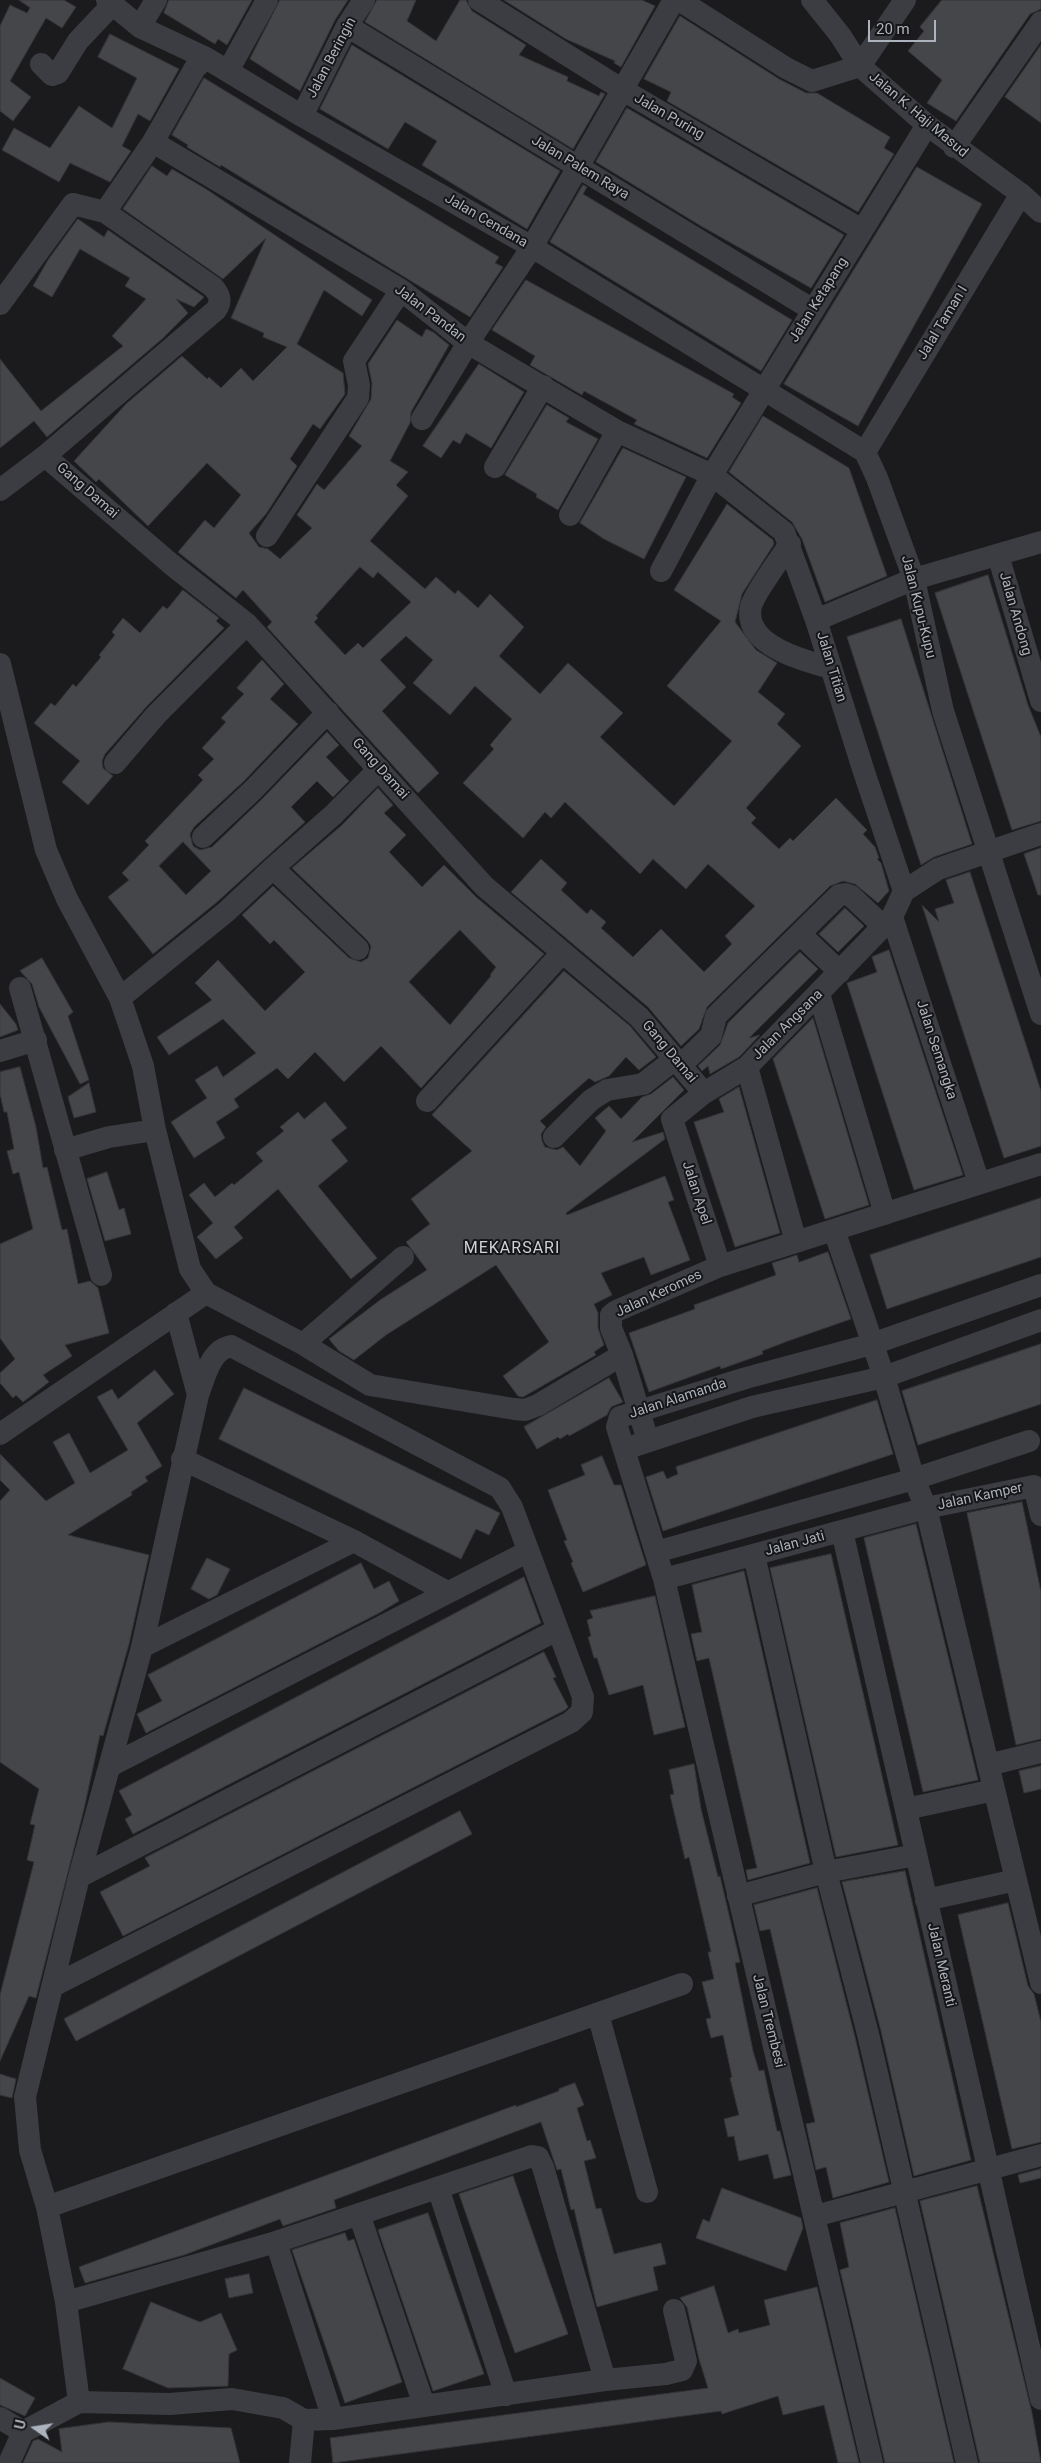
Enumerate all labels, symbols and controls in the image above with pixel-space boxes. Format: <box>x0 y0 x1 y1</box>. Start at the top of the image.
scale bar <box>871 10 938 42</box>
street label: Jalan Beringin <box>304 15 360 101</box>
text: 20 m <box>876 20 910 38</box>
street label: Jalan K. Haji Masud <box>865 69 971 161</box>
street label: Jalan Puring <box>631 90 707 144</box>
street label: Jalan Palem Raya <box>528 132 632 204</box>
street label: Jalan Cendana <box>442 191 530 251</box>
street label: Jalan Ketapang <box>786 254 852 346</box>
street label: Jalan Pandan <box>391 282 469 346</box>
street label: Jalal Taman I <box>914 283 972 363</box>
street label: Gang Damai <box>53 460 121 522</box>
street label: Jalan Kupu-Kupu <box>897 554 939 660</box>
street label: Jalan Andong <box>995 570 1035 658</box>
street label: Jalan Titian <box>812 630 850 704</box>
street label: Gang Damai <box>348 735 412 803</box>
street label: Jalan Angsana <box>749 986 827 1064</box>
street label: Jalan Semangka <box>912 998 960 1102</box>
street label: Gang Damai <box>638 1017 700 1087</box>
street label: Jalan Apel <box>678 1159 714 1227</box>
district label: MEKARSARI <box>463 1239 561 1259</box>
street label: Jalan Keromes <box>613 1267 705 1321</box>
street label: Jalan Alamanda <box>627 1375 729 1423</box>
street label: Jalan Kamper <box>936 1480 1024 1514</box>
street label: Jalan Jati <box>763 1528 827 1560</box>
street label: Jalan Meranti <box>923 1922 959 2008</box>
street label: Jalan Trembesi <box>748 1973 788 2069</box>
north arrow <box>10 2403 60 2453</box>
text: U <box>12 2418 29 2431</box>

